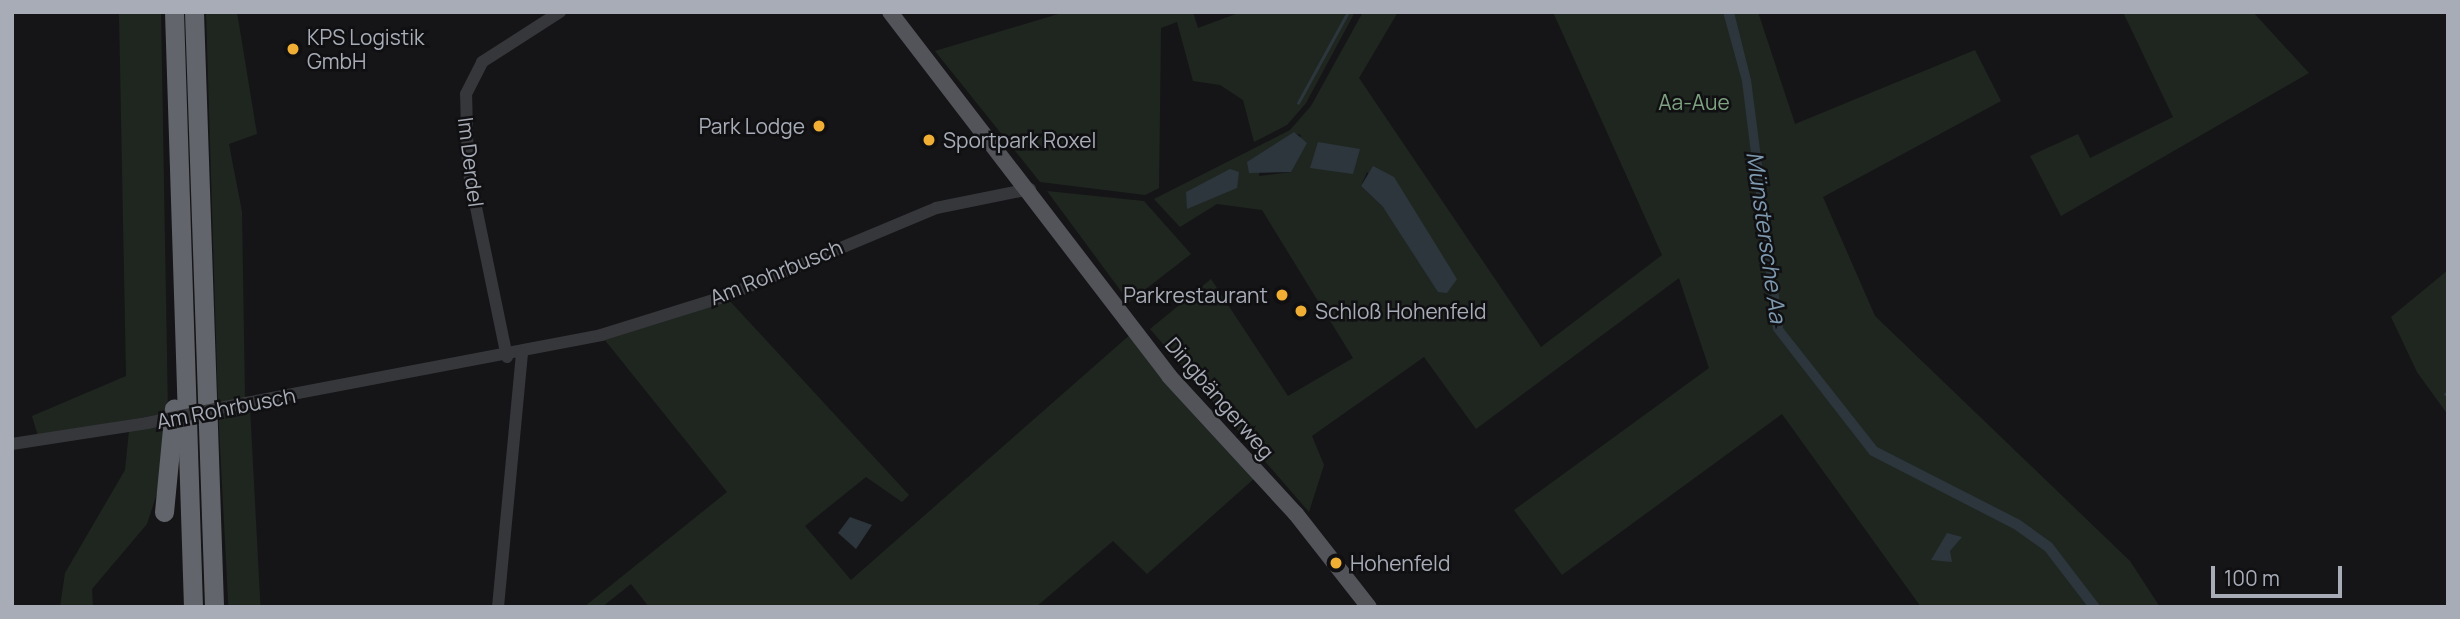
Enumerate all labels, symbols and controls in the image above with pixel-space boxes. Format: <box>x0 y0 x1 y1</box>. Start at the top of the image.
place label: KPS Logistik GmbH <box>307 24 425 74</box>
marker: KPS Logistik GmbH <box>285 41 301 57</box>
park label: Aa-Aue <box>1658 89 1730 115</box>
place label: Park Lodge <box>699 113 805 139</box>
street label: Im Derdel <box>453 116 489 208</box>
marker: Park Lodge <box>811 118 827 134</box>
place label: Sportpark Roxel <box>943 127 1096 153</box>
marker: Sportpark Roxel <box>921 132 937 148</box>
water label: Münstersche Aa <box>1741 150 1793 324</box>
street label: Am Rohrbusch <box>706 234 846 310</box>
place label: Parkrestaurant <box>1123 282 1268 308</box>
marker: Parkrestaurant <box>1274 287 1290 303</box>
place label: Schloß Hohenfeld <box>1315 298 1486 324</box>
marker: Schloß Hohenfeld <box>1293 303 1309 319</box>
street label: Dingbängerweg <box>1160 332 1280 464</box>
street label: Am Rohrbusch <box>154 382 298 434</box>
place label: Hohenfeld <box>1350 550 1450 576</box>
scale bar <box>2215 552 2346 596</box>
marker: Hohenfeld <box>1328 555 1344 571</box>
text: 100 m <box>2224 564 2280 592</box>

